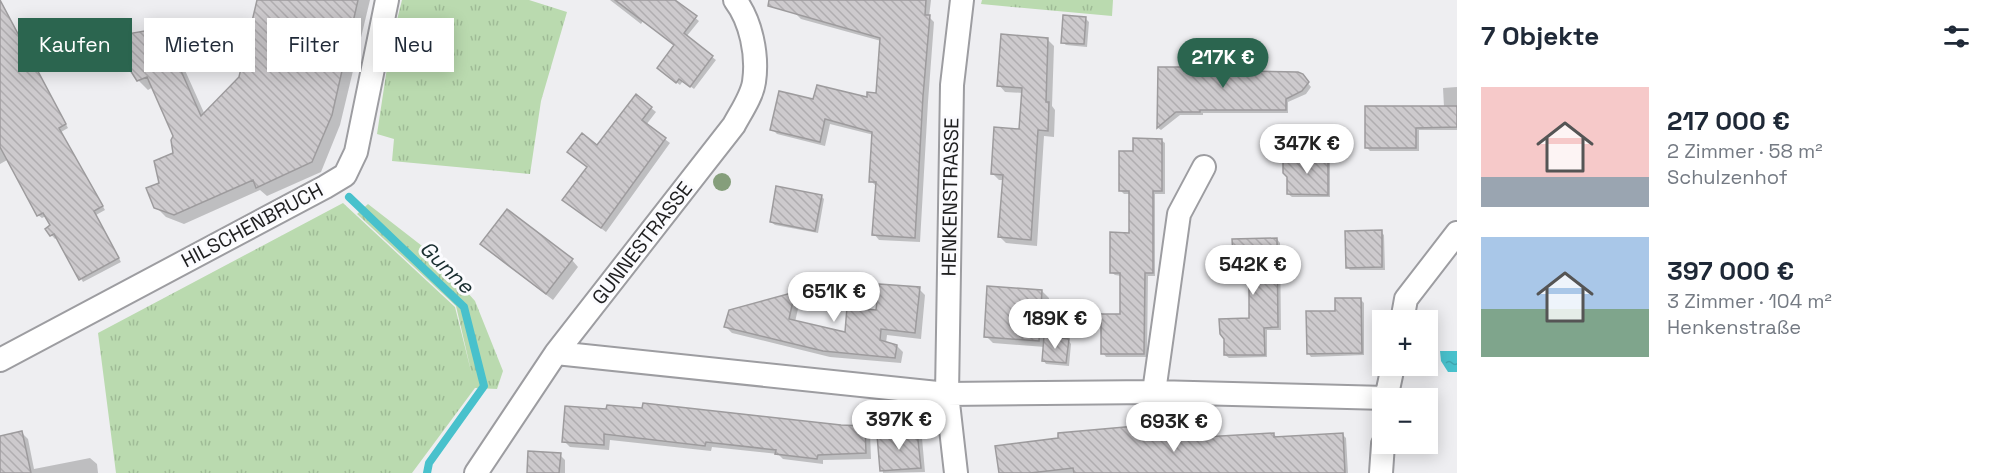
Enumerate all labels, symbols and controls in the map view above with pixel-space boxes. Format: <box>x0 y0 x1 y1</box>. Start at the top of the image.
chip: Kaufen <box>18 18 132 72</box>
chip: Mieten <box>144 18 255 72</box>
chip: Filter <box>267 18 361 72</box>
chip: Neu <box>373 18 454 72</box>
text: 7 Objekte <box>1481 19 1599 53</box>
icon: filters <box>1940 20 1973 53</box>
pin: 217K € <box>1174 38 1272 89</box>
text: 217K € <box>1191 44 1255 70</box>
text: 217 000 € <box>1667 104 1790 138</box>
icon: home <box>1529 111 1601 183</box>
street label: HENKENSTRASSE <box>936 117 964 277</box>
pin: 347K € <box>1258 124 1356 175</box>
text: 347K € <box>1274 130 1340 156</box>
text: 2 Zimmer · 58 m² <box>1667 138 1823 164</box>
text: Schulzenhof <box>1667 164 1788 190</box>
street label: GUNNESTRASSE <box>586 176 698 310</box>
street label: HILSCHENBRUCH <box>177 177 327 273</box>
water label: Gunne <box>414 235 481 300</box>
pin: 542K € <box>1204 245 1302 296</box>
text: 542K € <box>1219 251 1287 277</box>
text: 397 000 € <box>1667 254 1794 288</box>
icon: home <box>1529 261 1601 333</box>
pin: 651K € <box>785 272 883 323</box>
text: 651K € <box>802 278 866 304</box>
text: 3 Zimmer · 104 m² <box>1667 288 1832 314</box>
pin: 189K € <box>1006 299 1104 350</box>
text: 189K € <box>1023 305 1087 331</box>
map controls <box>1372 310 1438 454</box>
button: + <box>1372 310 1438 376</box>
text: Henkenstraße <box>1667 314 1801 340</box>
button: − <box>1372 388 1438 454</box>
pin: 397K € <box>850 400 948 451</box>
pin: 693K € <box>1125 402 1223 453</box>
text: 397K € <box>866 406 932 432</box>
text: 693K € <box>1140 408 1208 434</box>

